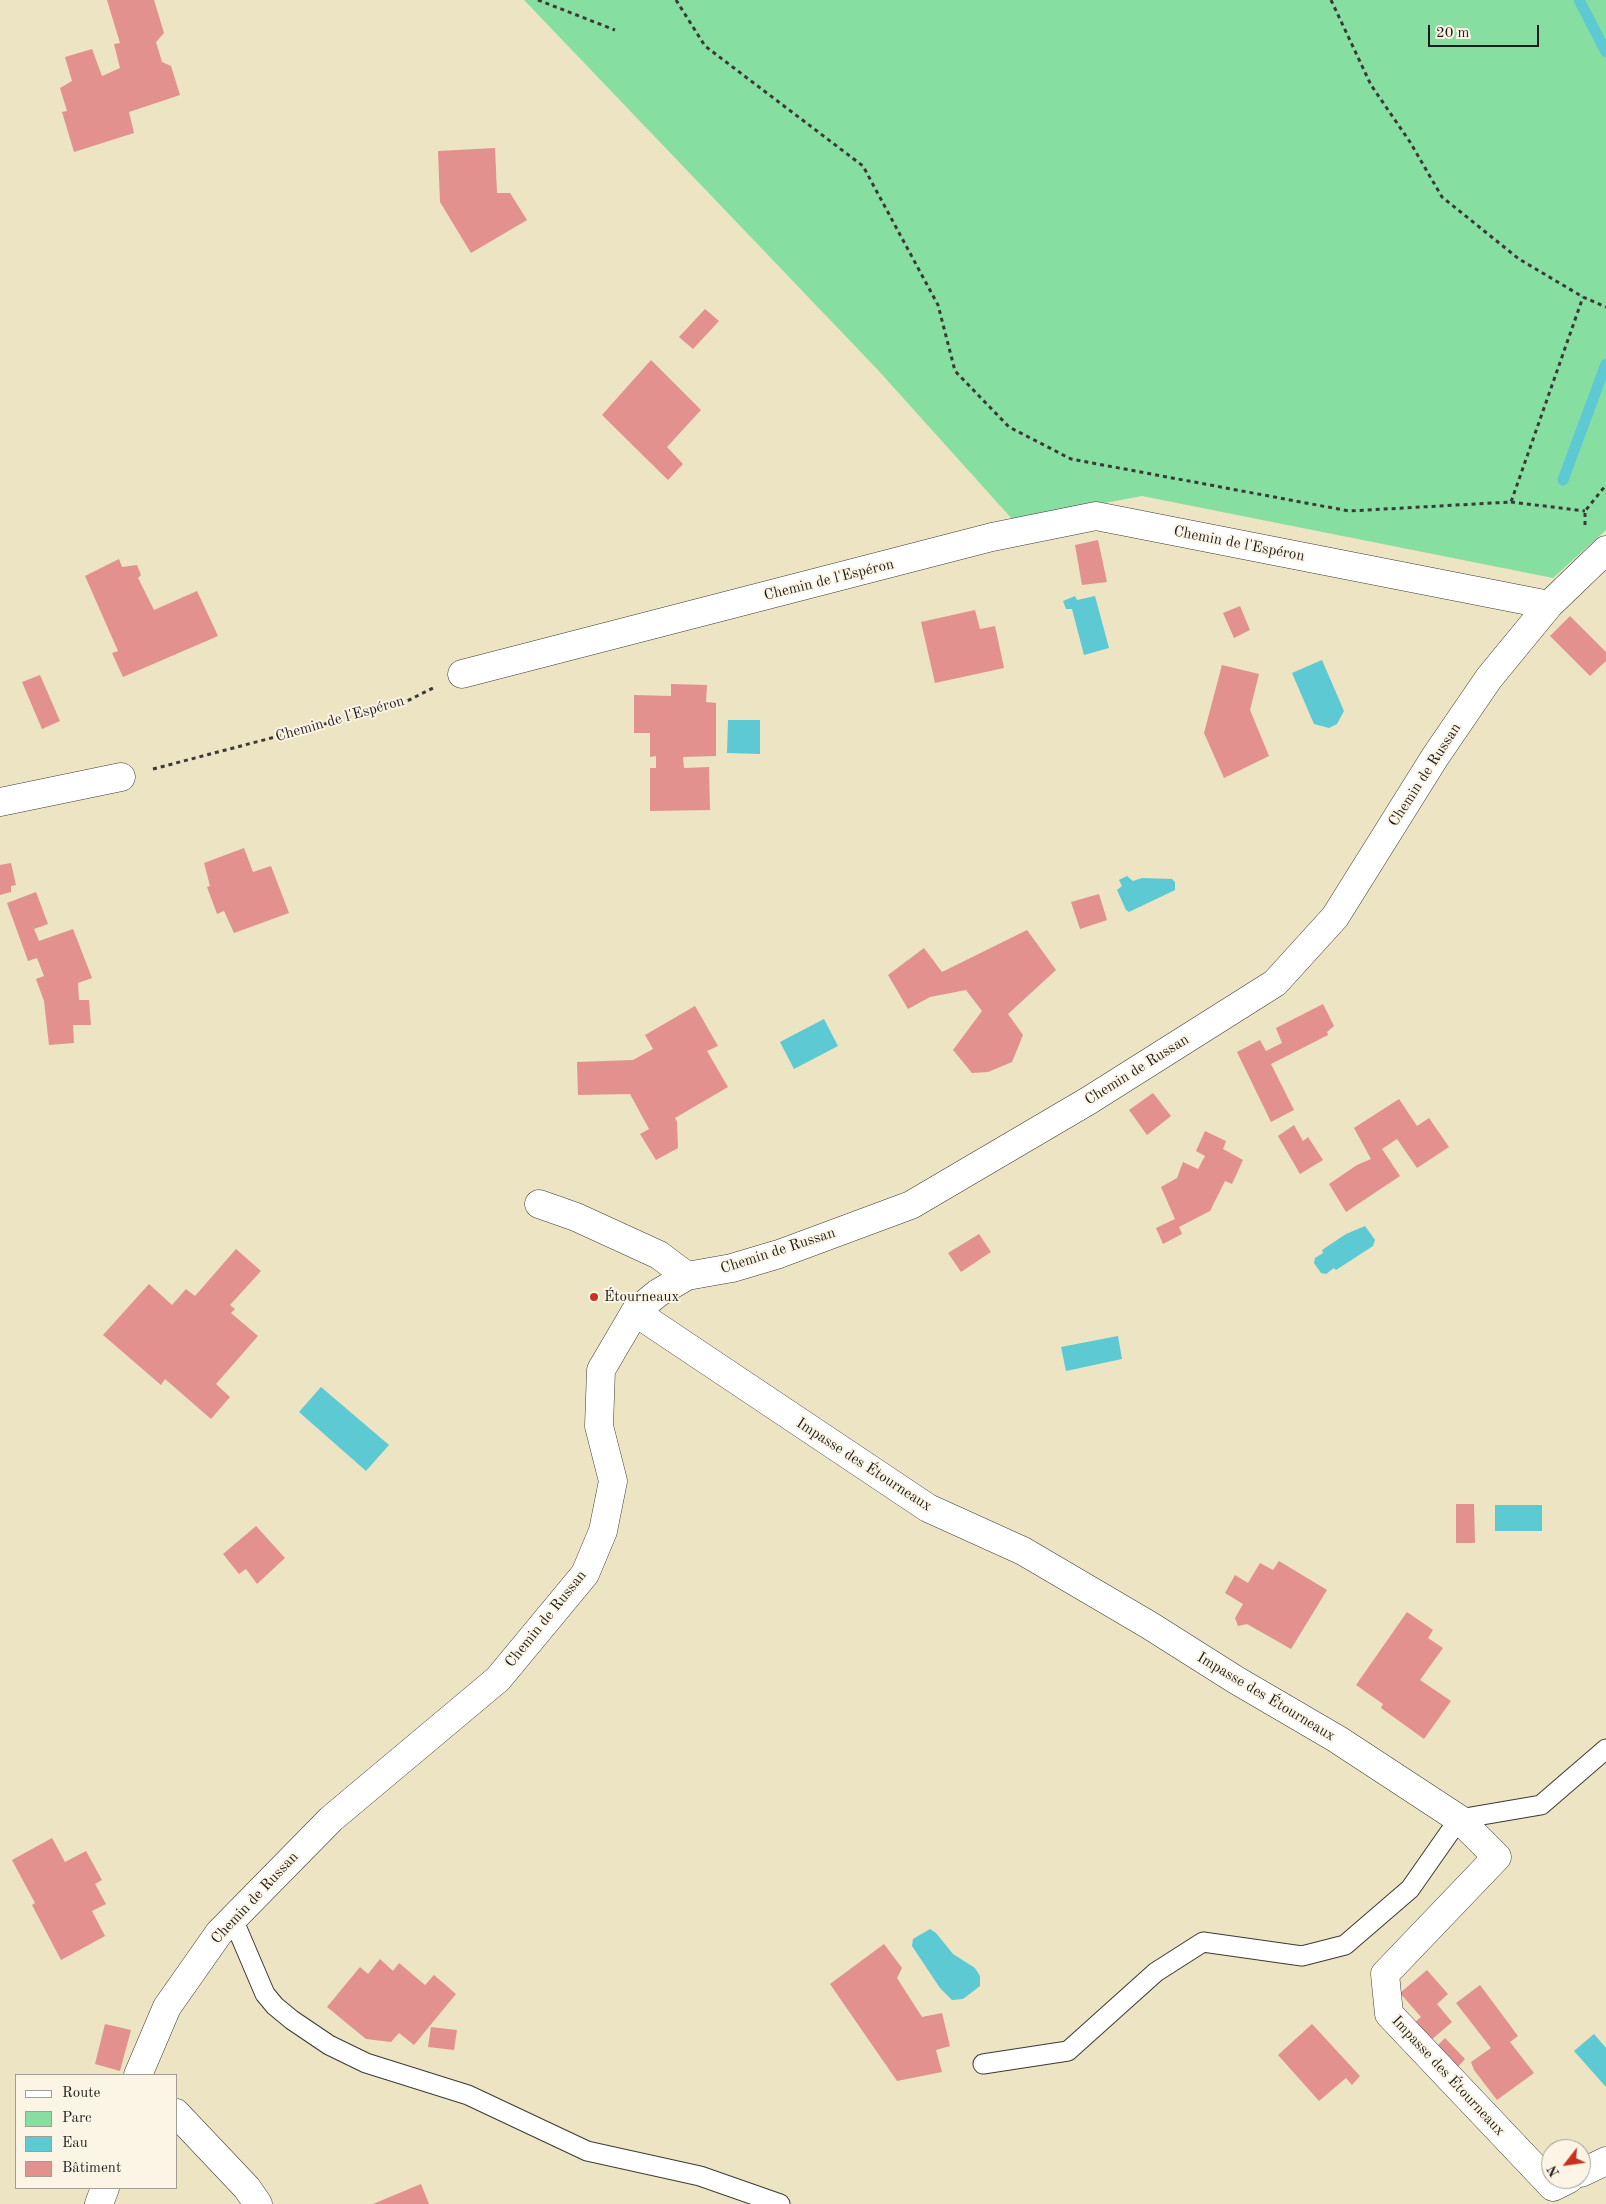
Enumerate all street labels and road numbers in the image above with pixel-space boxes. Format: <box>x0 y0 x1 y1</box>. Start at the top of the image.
street label: Chemin de l'Espéron <box>1172 522 1306 566</box>
street label: Chemin de l'Espéron <box>762 555 896 605</box>
street label: Chemin de l'Espéron <box>274 692 406 746</box>
street label: Chemin de Russan <box>1385 720 1465 830</box>
street label: Chemin de Russan <box>1082 1031 1192 1109</box>
street label: Chemin de Russan <box>718 1224 838 1278</box>
street label: Impasse des Étourneaux <box>793 1414 935 1516</box>
street label: Chemin de Russan <box>501 1567 591 1671</box>
street label: Impasse des Étourneaux <box>1194 1649 1338 1745</box>
street label: Chemin de Russan <box>208 1848 302 1948</box>
street label: Impasse des Étourneaux <box>1388 2012 1508 2140</box>

